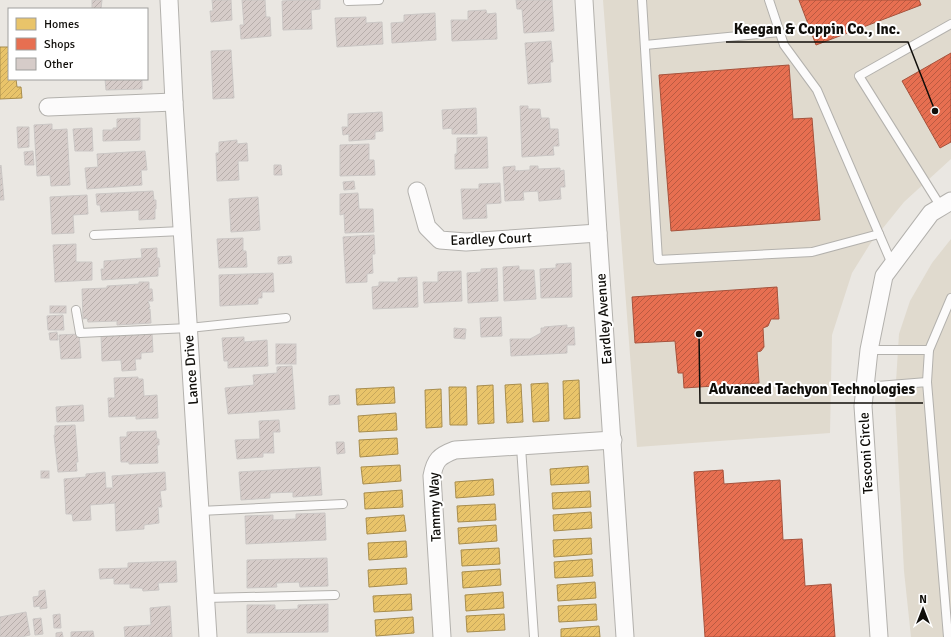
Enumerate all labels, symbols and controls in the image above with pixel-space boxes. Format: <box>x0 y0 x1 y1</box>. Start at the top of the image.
legend <box>8 8 148 80</box>
callout: Keegan & Coppin Co., Inc. <box>726 15 908 42</box>
text: Homes <box>44 17 79 32</box>
text: Keegan & Coppin Co., Inc. <box>734 20 900 38</box>
text: Shops <box>44 37 75 52</box>
text: Other <box>44 57 74 72</box>
street label: Eardley Court <box>450 229 532 249</box>
street label: Eardley Avenue <box>592 273 616 365</box>
street label: Lance Drive <box>180 335 202 405</box>
callout: Advanced Tachyon Technologies <box>700 376 923 403</box>
text: Advanced Tachyon Technologies <box>709 380 916 398</box>
street label: Tesconi Circle <box>855 412 877 494</box>
street label: Tammy Way <box>425 472 445 542</box>
north arrow <box>903 589 943 629</box>
text: N <box>919 593 927 606</box>

